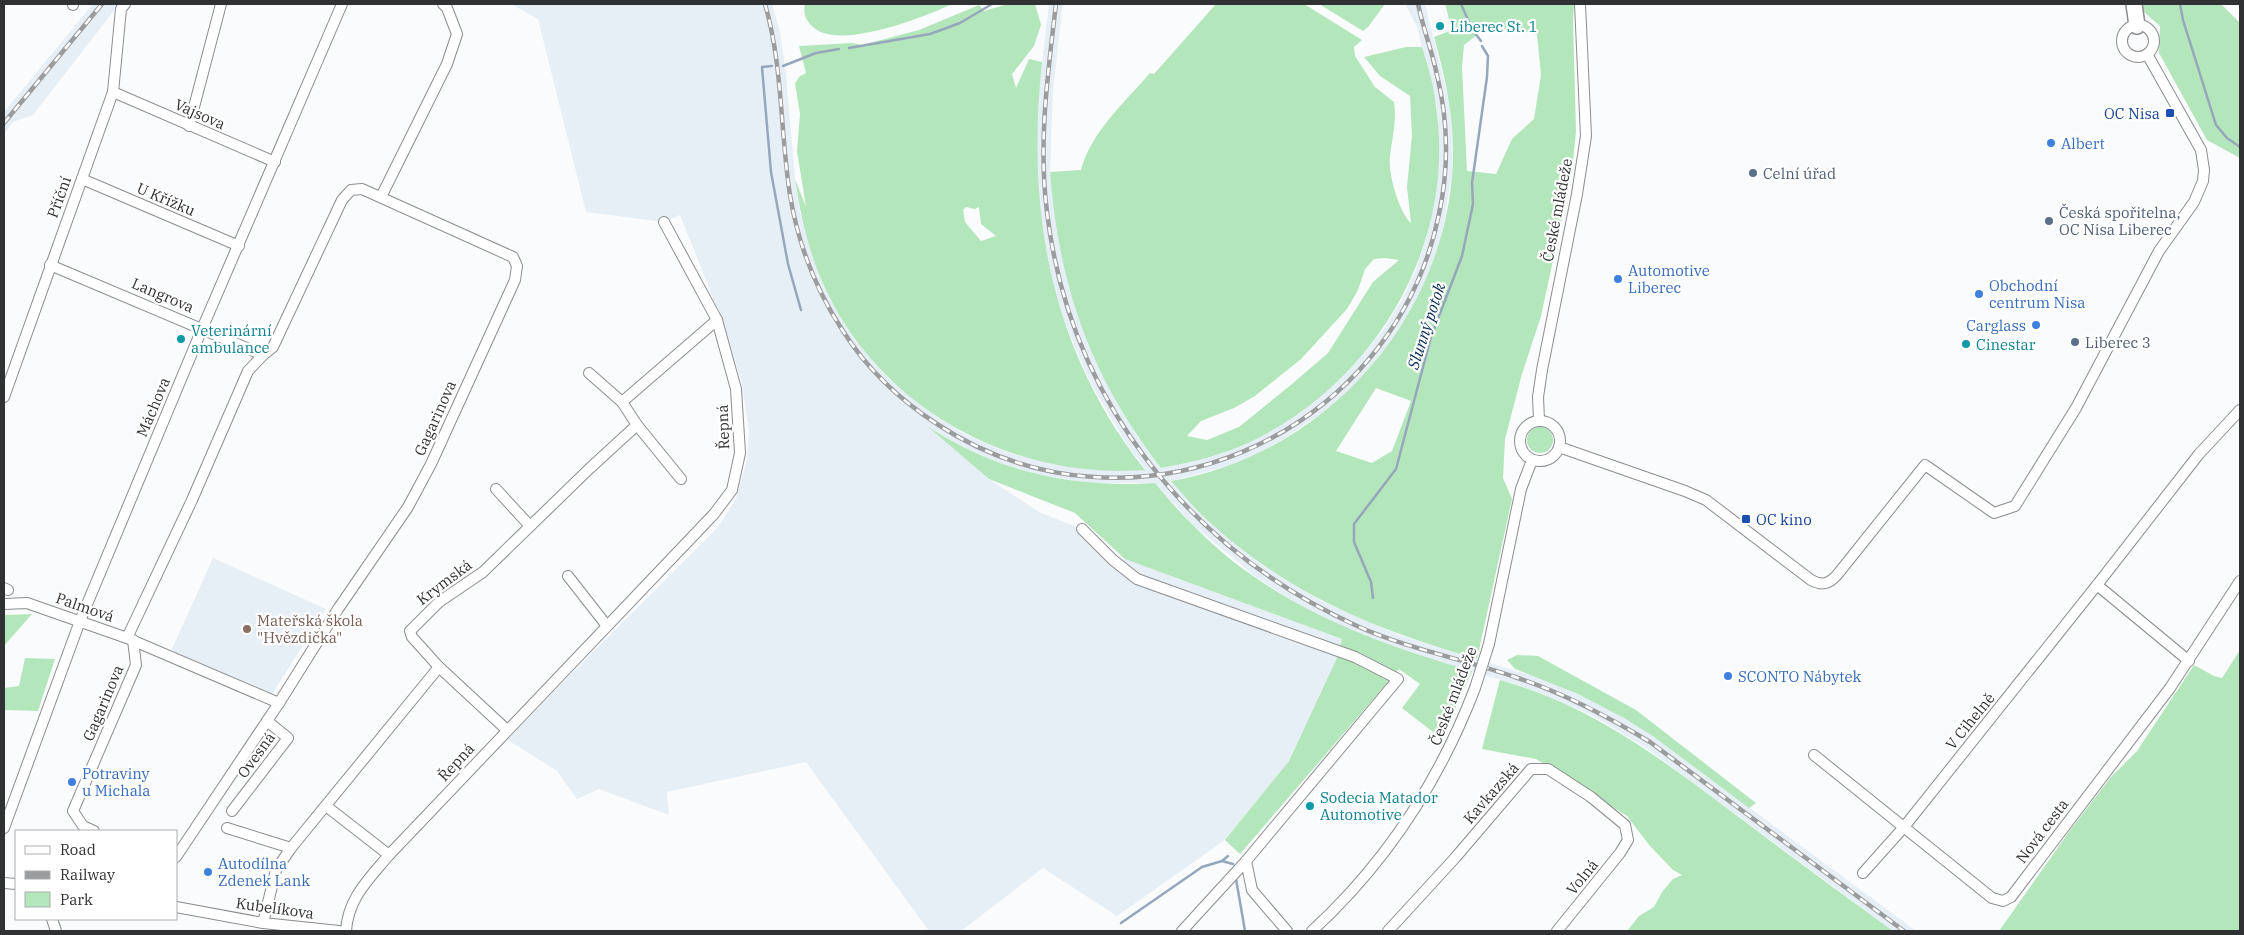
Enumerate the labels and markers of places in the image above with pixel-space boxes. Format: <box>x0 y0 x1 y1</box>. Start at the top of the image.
place label: Liberec St. 1 <box>1450 17 1537 36</box>
marker: Liberec St. 1 <box>1434 20 1446 32</box>
place label: OC Nisa <box>2104 104 2160 123</box>
marker: OC Nisa <box>2164 107 2176 119</box>
place label: Albert <box>2061 134 2105 153</box>
marker: Albert <box>2045 137 2057 149</box>
place label: Celní úřad <box>1763 164 1836 183</box>
marker: Celní úřad <box>1747 167 1759 179</box>
place label: Česká spořitelna, OC Nisa Liberec <box>2059 203 2181 239</box>
marker: Česká spořitelna, OC Nisa Liberec <box>2043 215 2055 227</box>
place label: Automotive Liberec <box>1628 261 1710 297</box>
marker: Automotive Liberec <box>1612 273 1624 285</box>
place label: Obchodní centrum Nisa <box>1989 276 2085 312</box>
marker: Obchodní centrum Nisa <box>1973 288 1985 300</box>
place label: Carglass <box>1966 316 2026 335</box>
marker: Carglass <box>2030 319 2042 331</box>
place label: Veterinární ambulance <box>191 321 272 357</box>
marker: Veterinární ambulance <box>175 333 187 345</box>
place label: Liberec 3 <box>2085 333 2151 352</box>
place label: Cinestar <box>1976 335 2036 354</box>
marker: Liberec 3 <box>2069 336 2081 348</box>
marker: Cinestar <box>1960 338 1972 350</box>
place label: OC kino <box>1756 510 1812 529</box>
marker: OC kino <box>1740 513 1752 525</box>
place label: Mateřská škola "Hvězdička" <box>257 611 363 647</box>
marker: Mateřská škola "Hvězdička" <box>241 623 253 635</box>
place label: SCONTO Nábytek <box>1738 667 1862 686</box>
marker: SCONTO Nábytek <box>1722 670 1734 682</box>
place label: Potraviny u Michala <box>82 764 151 800</box>
marker: Potraviny u Michala <box>66 776 78 788</box>
place label: Sodecia Matador Automotive <box>1320 788 1438 824</box>
marker: Sodecia Matador Automotive <box>1304 800 1316 812</box>
place label: Autodílna Zdenek Lank <box>218 854 310 890</box>
marker: Autodílna Zdenek Lank <box>202 866 214 878</box>

